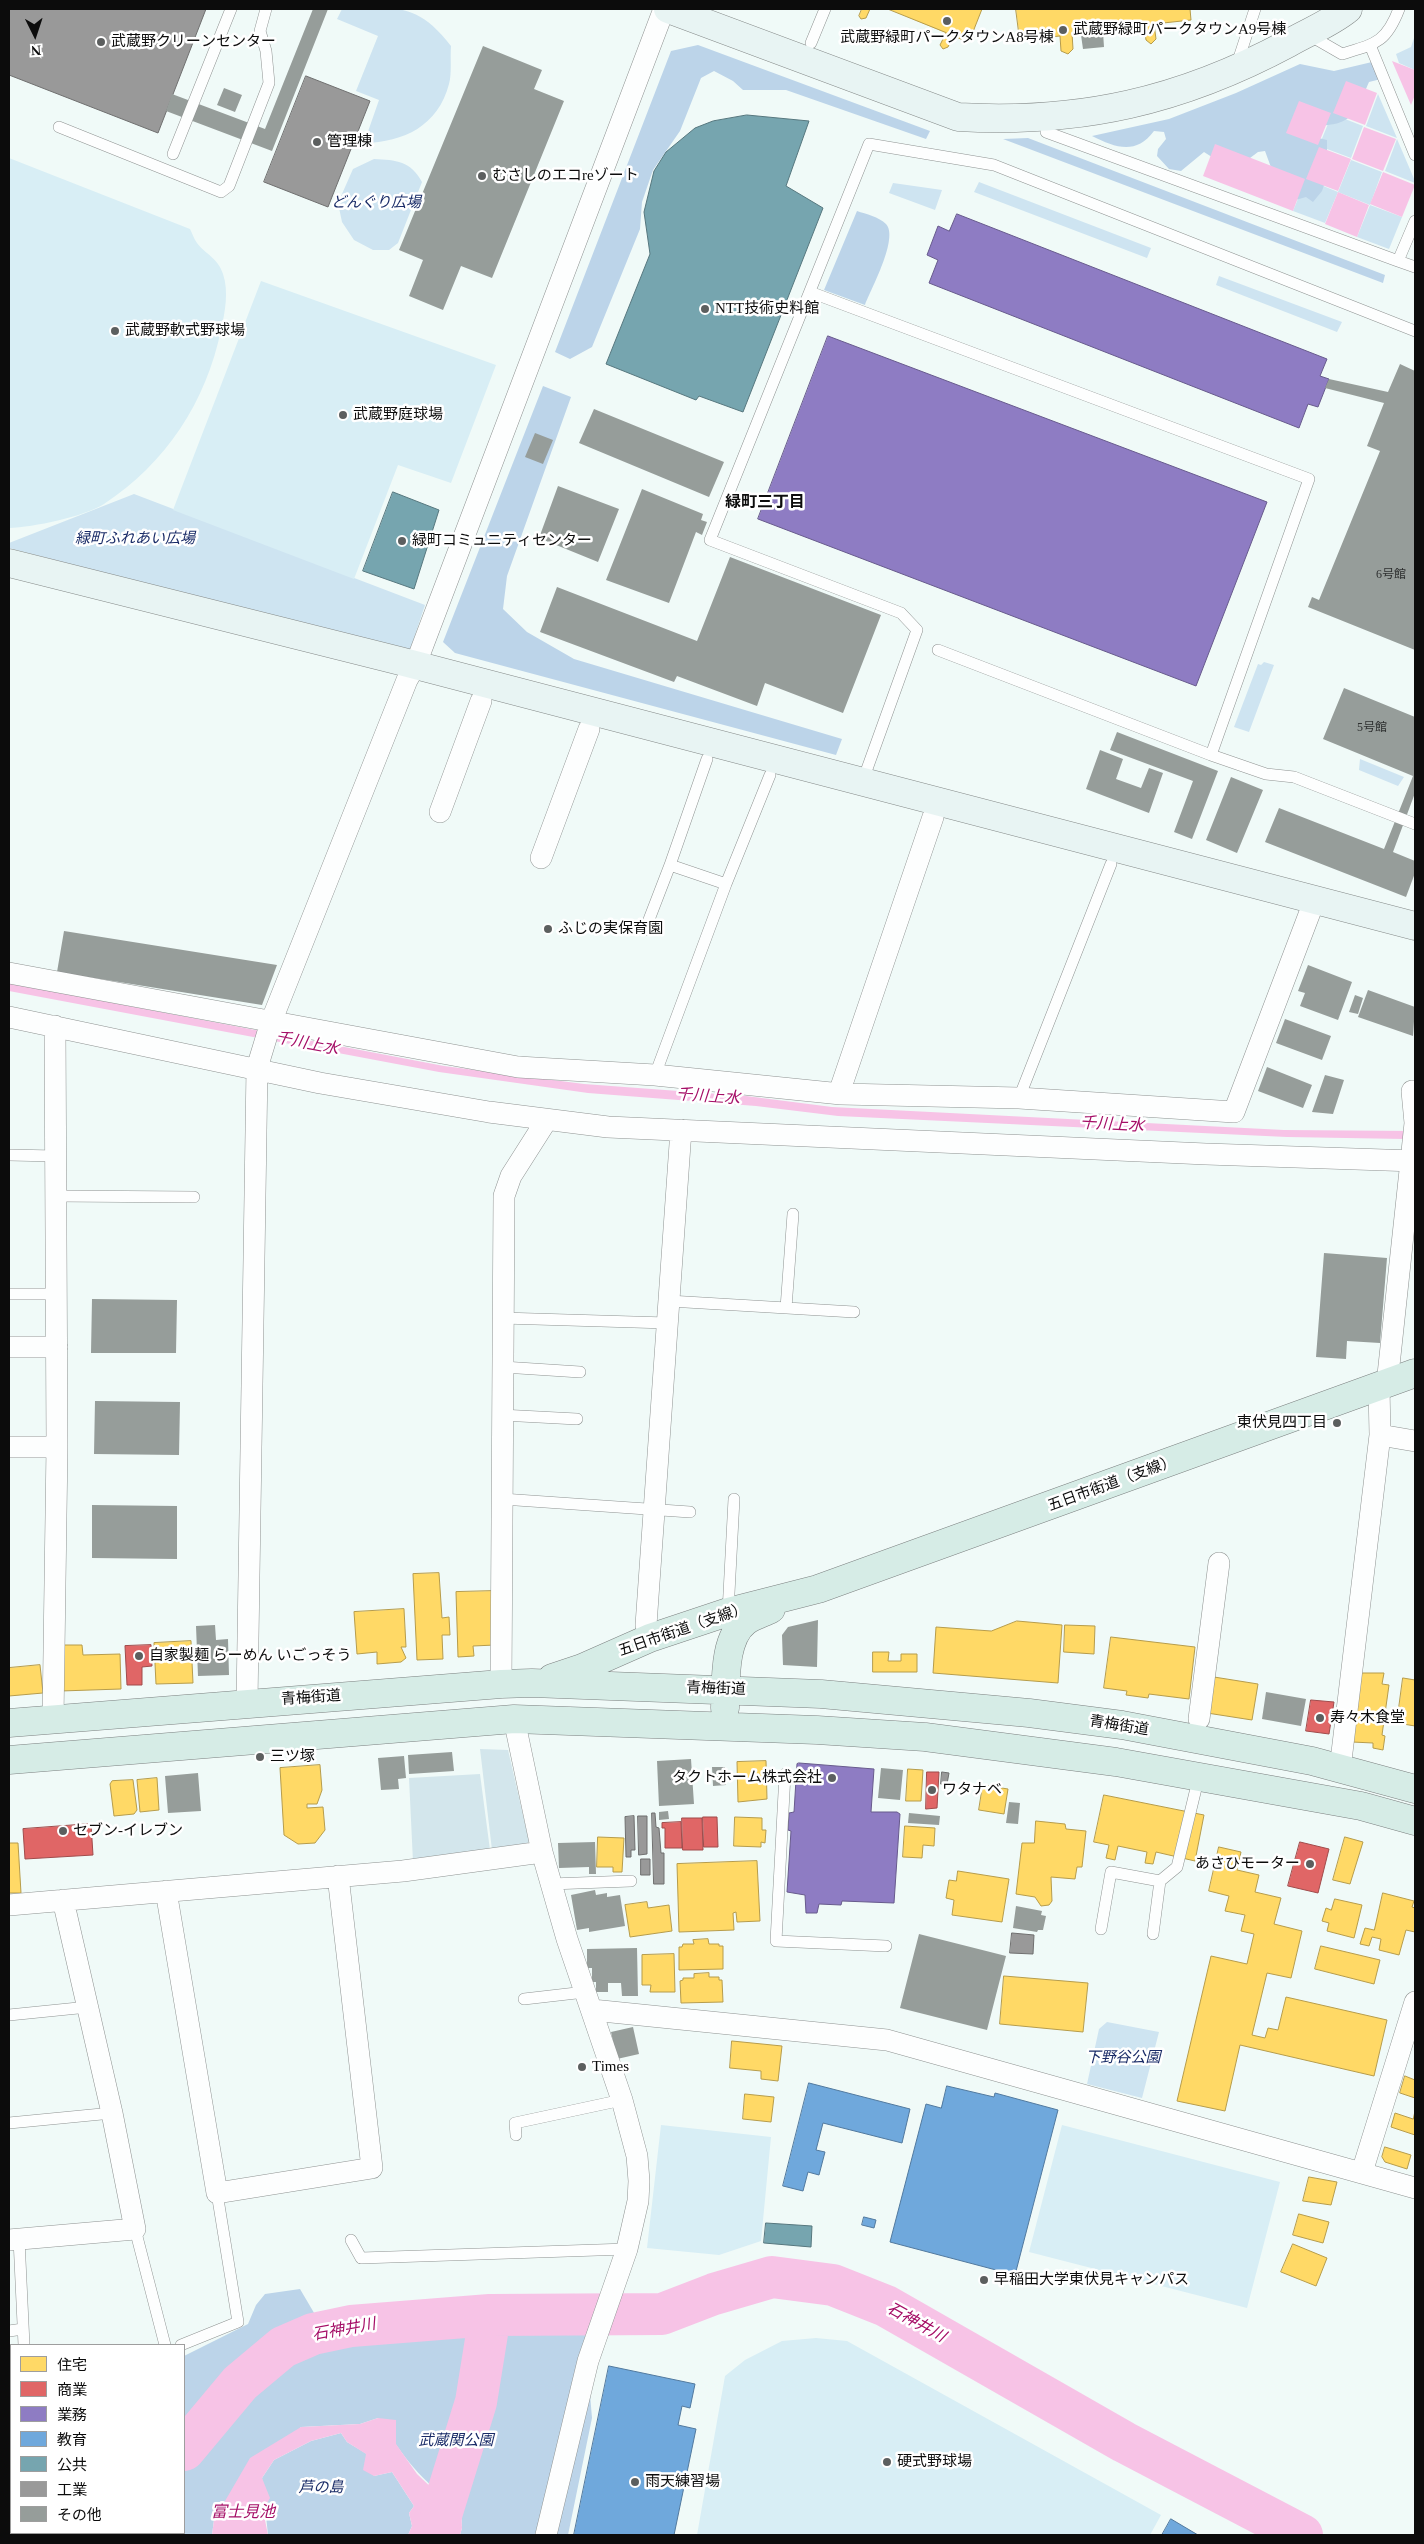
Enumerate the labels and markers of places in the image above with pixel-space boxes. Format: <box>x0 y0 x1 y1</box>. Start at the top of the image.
marker: 武蔵野緑町パークタウンA8号棟 <box>941 15 953 27</box>
place label: 武蔵野緑町パークタウンA9号棟 <box>1073 21 1286 39</box>
marker: 武蔵野緑町パークタウンA9号棟 <box>1057 24 1069 36</box>
place label: 武蔵野緑町パークタウンA8号棟 <box>840 29 1054 47</box>
place label: 武蔵野クリーンセンター <box>111 33 276 51</box>
marker: 武蔵野クリーンセンター <box>95 36 107 48</box>
place label: 管理棟 <box>327 133 372 151</box>
marker: 管理棟 <box>311 136 323 148</box>
place label: むさしのエコreゾート <box>492 167 639 185</box>
marker: むさしのエコreゾート <box>476 170 488 182</box>
place label: NTT技術史料館 <box>715 300 819 318</box>
marker: NTT技術史料館 <box>699 303 711 315</box>
place label: 武蔵野軟式野球場 <box>125 322 245 340</box>
marker: 武蔵野軟式野球場 <box>109 325 121 337</box>
place label: 武蔵野庭球場 <box>353 406 443 424</box>
marker: 武蔵野庭球場 <box>337 409 349 421</box>
place label: 緑町コミュニティセンター <box>412 532 592 550</box>
marker: 緑町コミュニティセンター <box>396 535 408 547</box>
place label: ふじの実保育園 <box>558 920 663 938</box>
marker: ふじの実保育園 <box>542 923 554 935</box>
place label: 東伏見四丁目 <box>1237 1414 1327 1432</box>
marker: 東伏見四丁目 <box>1331 1417 1343 1429</box>
place label: 自家製麺 らーめん いごっそう <box>149 1647 351 1665</box>
marker: 自家製麺 らーめん いごっそう <box>133 1650 145 1662</box>
place label: 寿々木食堂 <box>1330 1709 1405 1727</box>
marker: 寿々木食堂 <box>1314 1712 1326 1724</box>
place label: 三ツ塚 <box>270 1748 315 1766</box>
marker: 三ツ塚 <box>254 1751 266 1763</box>
place label: タクトホーム株式会社 <box>672 1769 822 1787</box>
marker: タクトホーム株式会社 <box>826 1772 838 1784</box>
place label: ワタナベ <box>942 1781 1002 1799</box>
marker: ワタナベ <box>926 1784 938 1796</box>
place label: セブン-イレブン <box>73 1822 183 1840</box>
marker: セブン-イレブン <box>57 1825 69 1837</box>
place label: あさひモーター <box>1195 1855 1300 1873</box>
marker: あさひモーター <box>1304 1858 1316 1870</box>
place label: Times <box>592 2058 629 2076</box>
marker: Times <box>576 2061 588 2073</box>
place label: 早稲田大学東伏見キャンパス <box>994 2271 1189 2289</box>
marker: 早稲田大学東伏見キャンパス <box>978 2274 990 2286</box>
place label: 硬式野球場 <box>897 2453 972 2471</box>
marker: 硬式野球場 <box>881 2456 893 2468</box>
place label: 雨天練習場 <box>645 2473 720 2491</box>
marker: 雨天練習場 <box>629 2476 641 2488</box>

